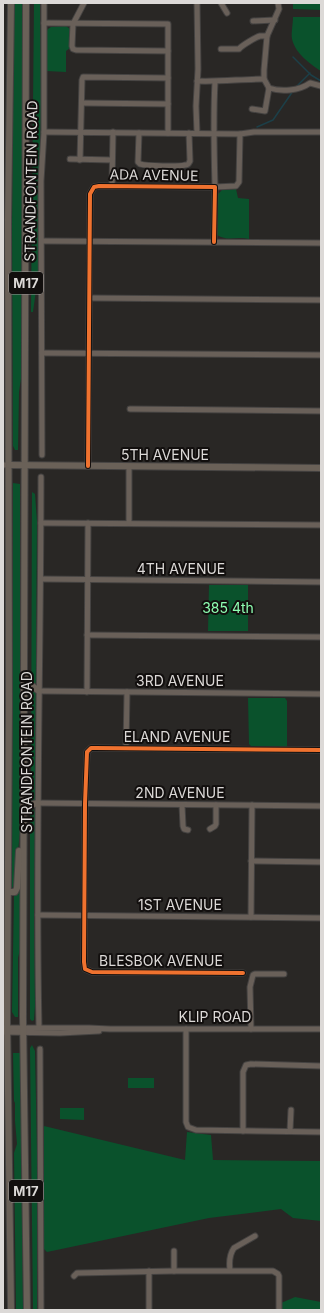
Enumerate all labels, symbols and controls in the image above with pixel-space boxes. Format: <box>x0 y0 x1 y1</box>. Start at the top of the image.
street label: STRANDFONTEIN ROAD <box>21 100 40 262</box>
street label: ADA AVENUE <box>109 165 199 184</box>
road number: M17 <box>9 272 43 294</box>
street label: 5TH AVENUE <box>121 446 209 463</box>
street label: 4TH AVENUE <box>137 560 225 577</box>
park label: 385 4th <box>202 599 254 616</box>
street label: STRANDFONTEIN ROAD <box>18 671 35 833</box>
street label: 3RD AVENUE <box>136 672 224 689</box>
street label: ELAND AVENUE <box>124 728 230 745</box>
street label: 2ND AVENUE <box>135 784 225 801</box>
street label: 1ST AVENUE <box>138 896 222 913</box>
street label: BLESBOK AVENUE <box>99 952 223 969</box>
street label: KLIP ROAD <box>179 1008 251 1025</box>
road number: M17 <box>9 1180 43 1202</box>

